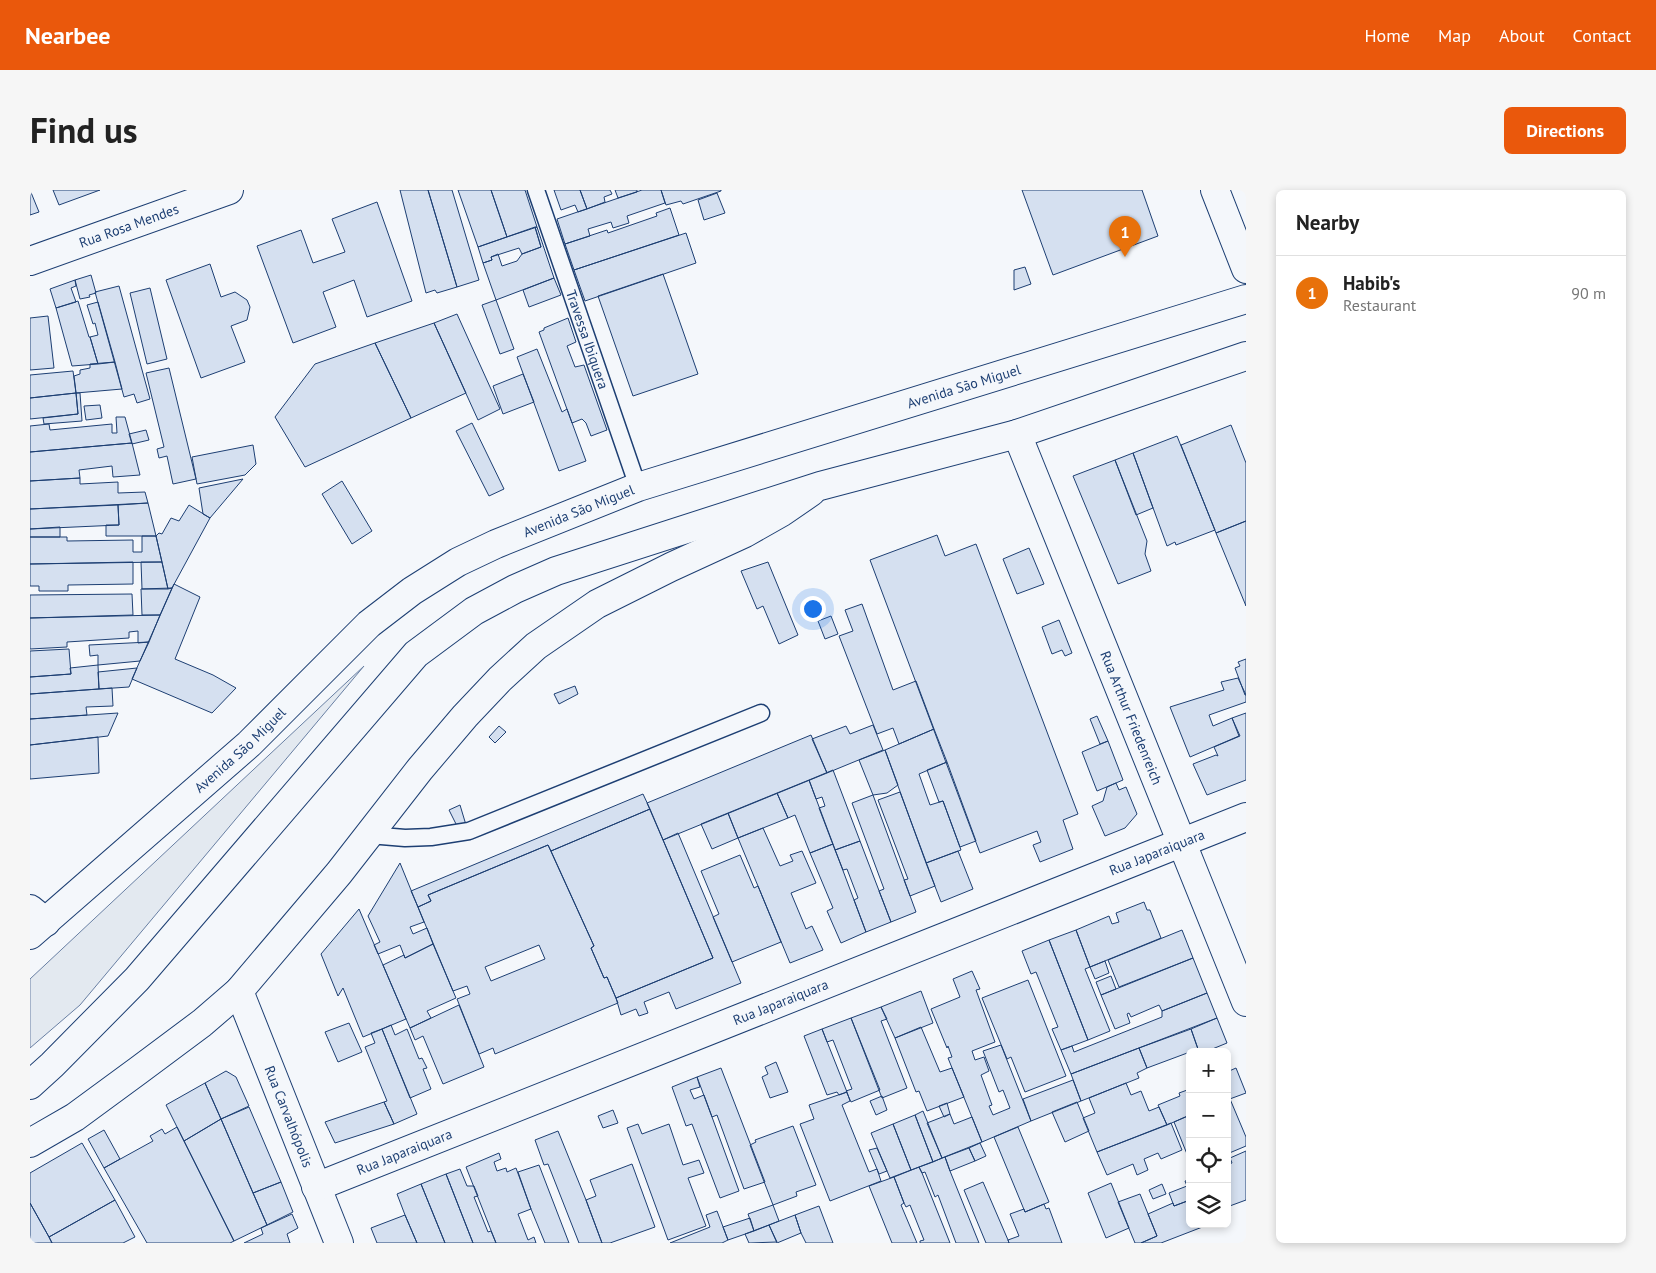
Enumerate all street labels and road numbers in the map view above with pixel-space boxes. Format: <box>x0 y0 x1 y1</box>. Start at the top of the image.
street label: Rua Rosa Mendes <box>77 200 181 252</box>
street label: Travessa Ibiquera <box>562 288 613 391</box>
street label: Avenida São Miguel <box>905 360 1023 412</box>
street label: Avenida São Miguel <box>521 481 637 541</box>
street label: Rua Arthur Friedenreich <box>1096 648 1166 787</box>
street label: Avenida São Miguel <box>191 703 290 796</box>
street label: Rua Japaraiquara <box>1107 825 1207 880</box>
street label: Rua Japaraiquara <box>730 975 831 1029</box>
street label: Rua Carvalhópolis <box>261 1063 317 1170</box>
street label: Rua Japaraiquara <box>354 1125 455 1179</box>

